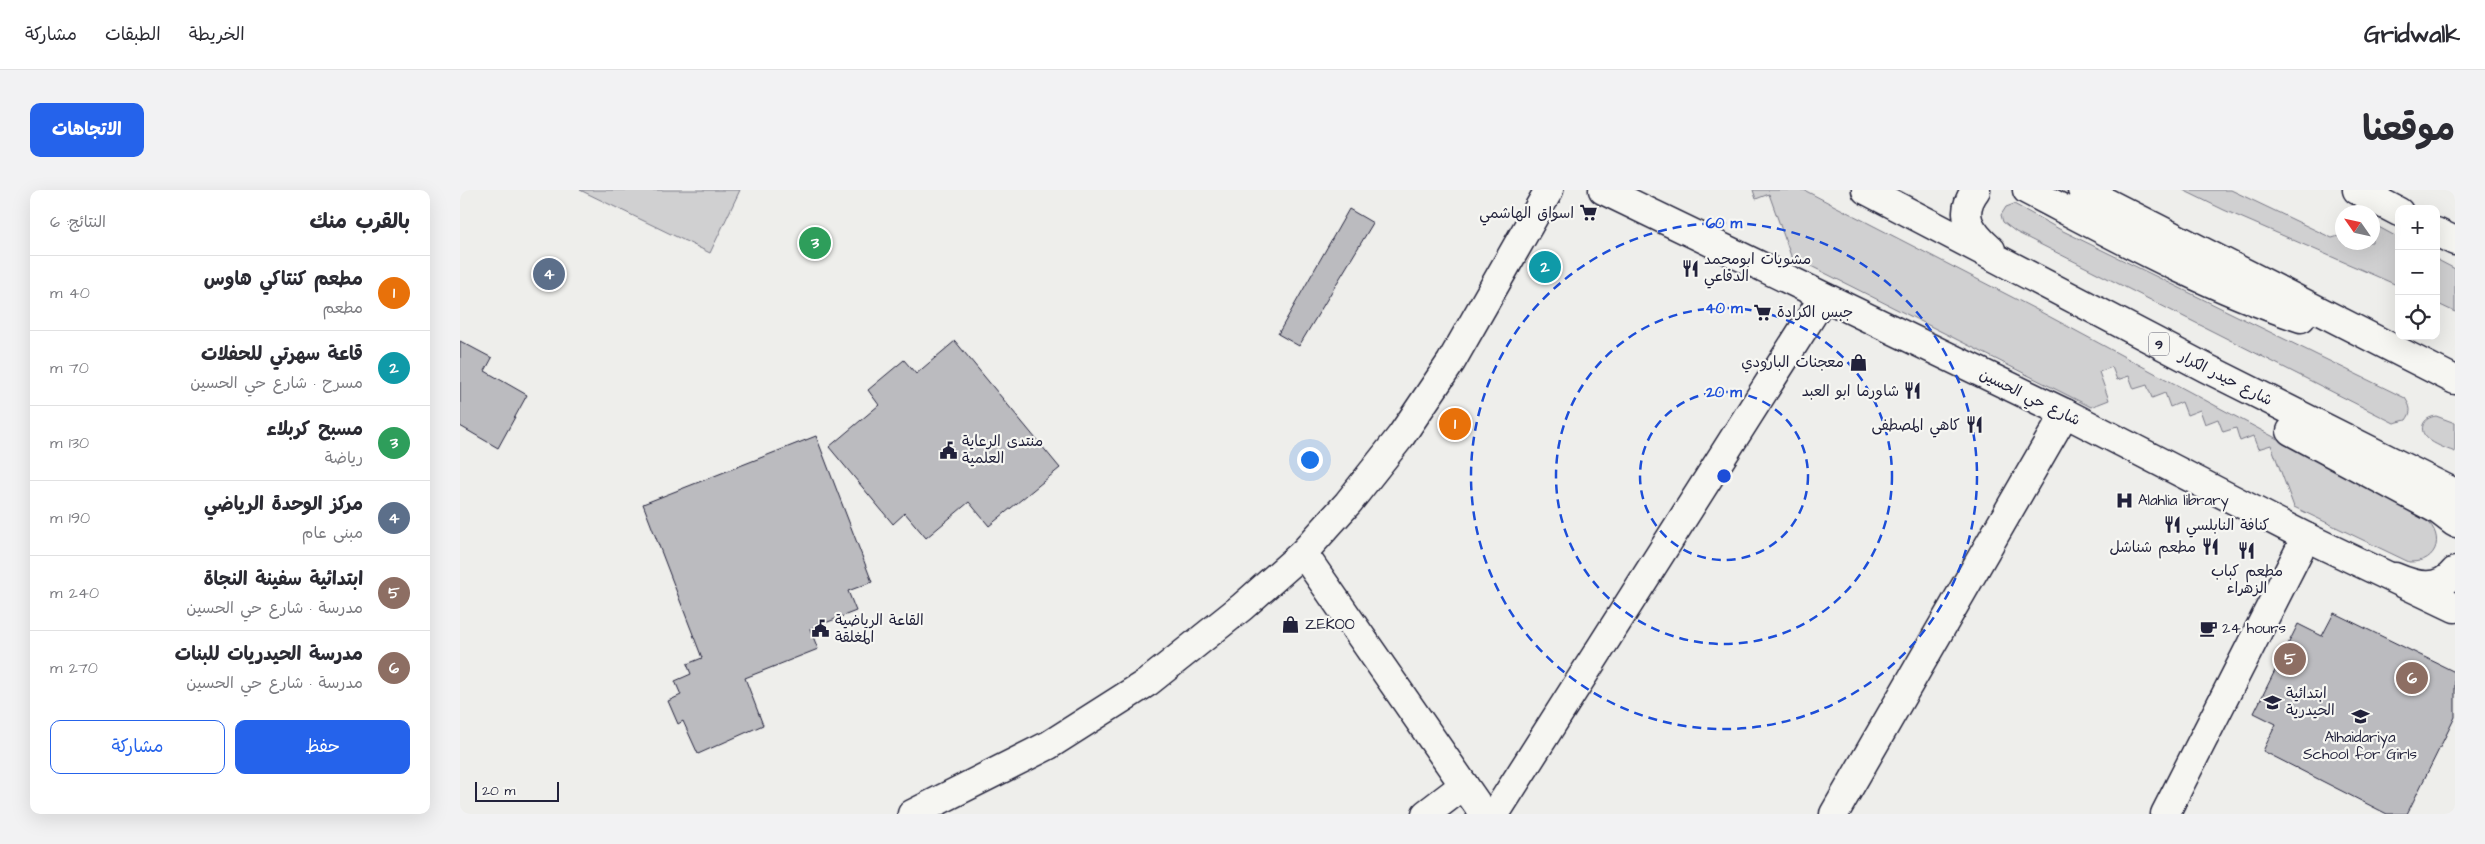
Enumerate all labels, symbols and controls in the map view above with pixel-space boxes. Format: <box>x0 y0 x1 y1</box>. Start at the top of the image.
text: Gridwalk <box>2364 18 2460 52</box>
text: مشاركة <box>25 22 77 47</box>
text: الطبقات <box>105 22 161 47</box>
text: الخريطة <box>189 22 245 47</box>
button: الاتجاهات <box>30 103 144 157</box>
text: موقعنا <box>2362 105 2455 154</box>
place label: اسواق الهاشمي <box>1479 203 1574 226</box>
supermarket icon: اسواق الهاشمي <box>1578 203 1598 223</box>
north arrow <box>2335 205 2380 250</box>
map controls <box>2395 205 2440 340</box>
button: + <box>2395 205 2440 250</box>
text: بالقرب منك <box>309 207 410 236</box>
text: النتائج: 6 <box>50 211 106 233</box>
text: 60 m <box>1706 213 1743 234</box>
pin: 3 <box>799 224 831 262</box>
pin: 2 <box>1529 248 1561 286</box>
place label: مشويات ابومحمد الدفاعي <box>1704 249 1811 289</box>
button: − <box>2395 250 2440 295</box>
pin: 4 <box>533 255 565 293</box>
restaurant icon: مشويات ابومحمد الدفاعي <box>1680 258 1700 278</box>
text: مطعم كنتاكي هاوس <box>204 266 363 293</box>
text: 40 m <box>50 282 90 304</box>
text: 1 <box>393 282 395 304</box>
button: locate <box>2395 295 2440 340</box>
text: مطعم <box>323 297 363 319</box>
text: 40 m <box>1705 298 1743 319</box>
supermarket icon: جبس الكرادة <box>1753 302 1773 322</box>
place label: جبس الكرادة <box>1777 302 1853 323</box>
road number: 9 <box>2149 332 2169 356</box>
text: قاعة سهرتي للحفلات <box>201 341 363 368</box>
street label: شارع حيدر الكرار <box>2175 345 2276 411</box>
place label: معجنات البارودي <box>1741 352 1844 373</box>
shop icon: معجنات البارودي <box>1848 352 1868 372</box>
text: 70 m <box>50 357 89 379</box>
text: 2 <box>389 357 399 379</box>
street label: شارع حي الحسين <box>1975 364 2084 433</box>
text: مسرح · شارع حي الحسين <box>190 372 363 394</box>
place label: شاورما ابو العبد <box>1802 381 1899 402</box>
restaurant icon: شاورما ابو العبد <box>1903 381 1923 401</box>
text: 20 m <box>1705 382 1742 403</box>
pin: 1 <box>1439 405 1471 443</box>
place label: كاهي المصطفى <box>1872 415 1960 438</box>
restaurant icon: كاهي المصطفى <box>1964 415 1984 435</box>
text: مسبح كربلاء <box>266 416 363 443</box>
place label: منتدى الرعاية العلمية <box>962 431 1043 469</box>
text: 130 m <box>50 432 89 454</box>
text: 3 <box>390 432 398 454</box>
public building icon: منتدى الرعاية العلمية <box>938 440 958 460</box>
text: رياضة <box>325 447 363 469</box>
your location <box>1297 447 1323 473</box>
centre of rings <box>1715 467 1733 485</box>
hospital icon: Alahlia library <box>2114 490 2134 510</box>
place label: Alahlia library <box>2138 490 2229 512</box>
text: مركز الوحدة الرياضي <box>204 491 363 518</box>
text: 190 m <box>50 507 90 529</box>
text: 4 <box>389 507 399 529</box>
restaurant icon: كنافة النابلسي <box>2162 515 2182 535</box>
place label: كنافة النابلسي <box>2186 515 2270 538</box>
text: مبنى عام <box>302 522 363 544</box>
place label: مطعم شناشل <box>2109 537 2196 559</box>
restaurant icon: مطعم شناشل <box>2200 537 2220 557</box>
restaurant icon: مطعم كباب الزهراء <box>2237 540 2257 560</box>
place label: مطعم كباب الزهراء <box>2211 561 2283 599</box>
text: ابتدائية سفينة النجاة <box>203 566 363 593</box>
text: 240 m <box>50 582 99 604</box>
text: 5 <box>388 582 400 604</box>
text: مدرسة · شارع حي الحسين <box>186 597 363 619</box>
place label: القاعة الرياضية المغلقة <box>835 610 924 648</box>
shop icon: ZEKOO <box>1281 614 1301 634</box>
place label: ZEKOO <box>1305 614 1355 635</box>
cafe icon: 24 hours <box>2198 618 2218 638</box>
place label: 24 hours <box>2222 618 2287 639</box>
public building icon: القاعة الرياضية المغلقة <box>811 619 831 639</box>
pin: 5 <box>2274 640 2306 678</box>
text: مدرسة الحيدريات للبنات <box>175 641 363 668</box>
text: 270 m <box>50 657 98 679</box>
text: 6 <box>389 657 399 679</box>
pin: 6 <box>2396 659 2428 697</box>
text: مدرسة · شارع حي الحسين <box>186 672 363 694</box>
place label: ابتدائية الحيدرية <box>2286 683 2335 721</box>
school or university icon: ابتدائية الحيدرية <box>2262 692 2282 712</box>
school or university icon: Alhaidariya School for Girls <box>2350 706 2370 726</box>
button: مشاركة <box>50 720 225 774</box>
button: حفظ <box>235 720 410 774</box>
place label: Alhaidariya School for Girls <box>2303 727 2418 765</box>
scale bar <box>475 779 559 802</box>
text: 20 m <box>482 781 515 801</box>

